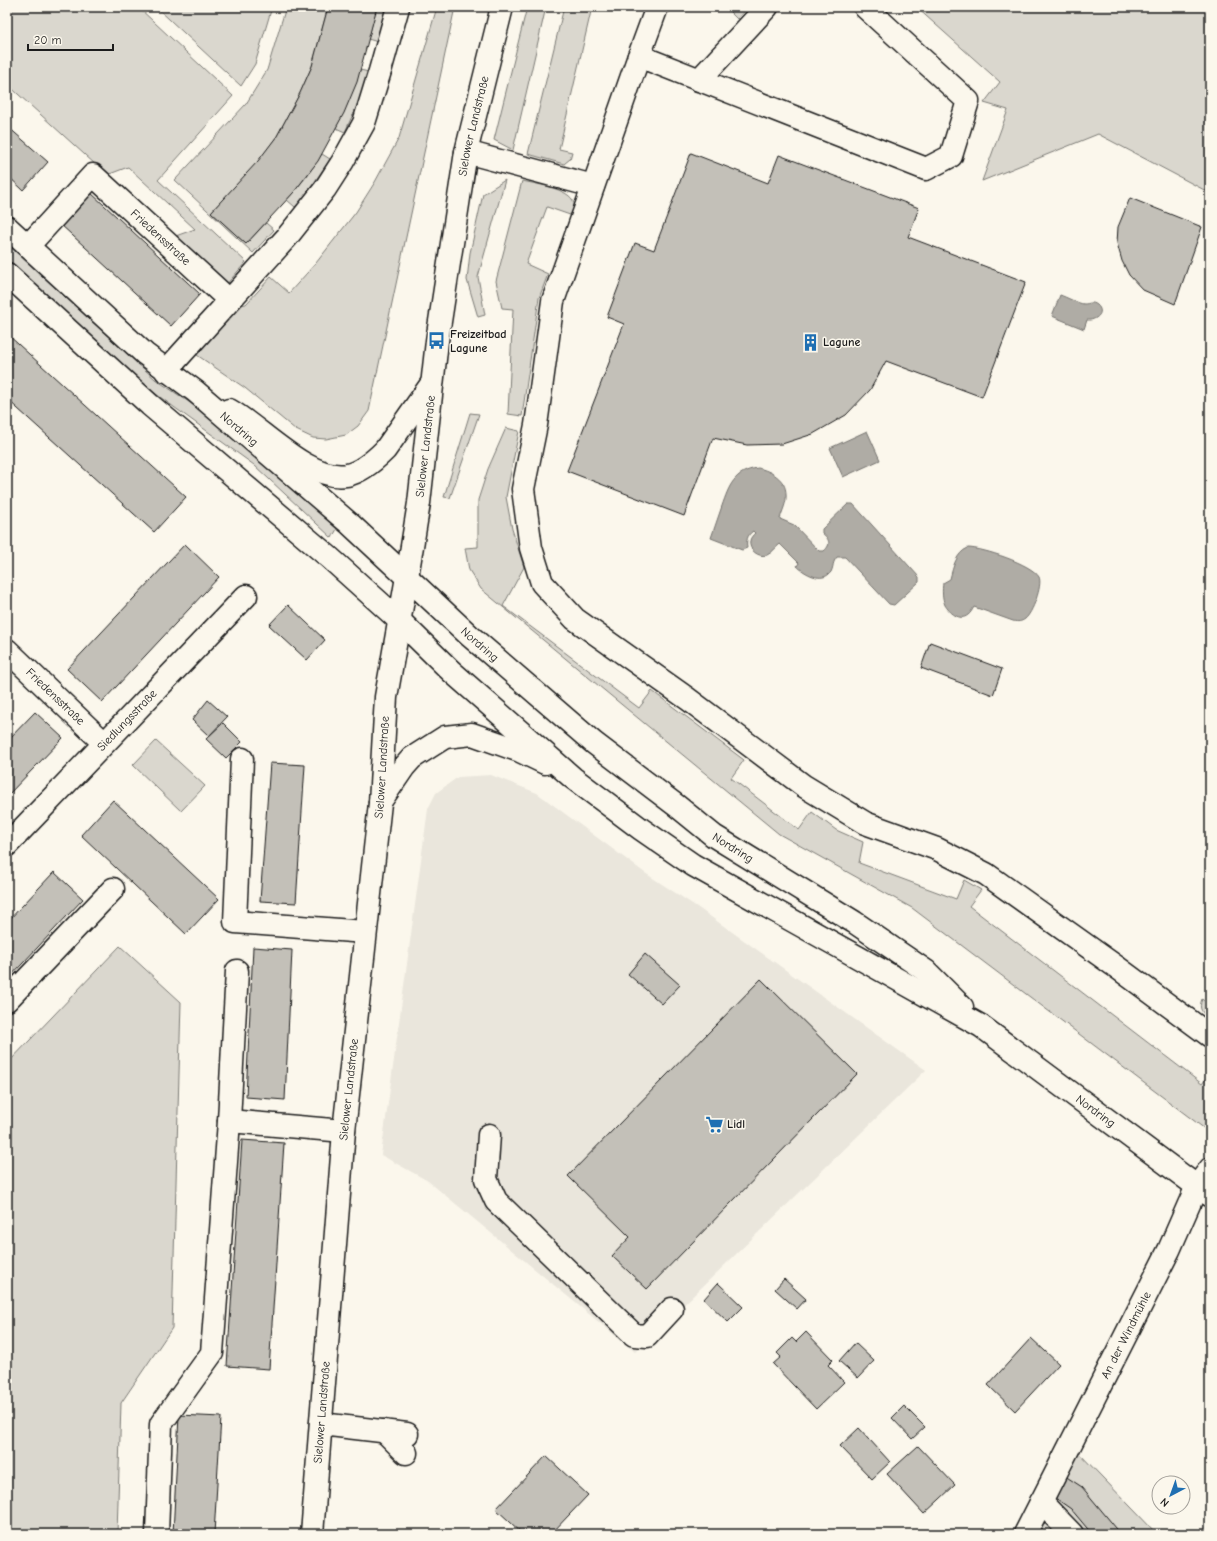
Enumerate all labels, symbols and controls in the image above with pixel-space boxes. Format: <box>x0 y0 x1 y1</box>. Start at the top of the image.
scale bar <box>28 26 113 52</box>
text: 20 m <box>34 33 62 47</box>
street label: Sielower Landstraße <box>455 75 492 177</box>
street label: Friedensstraße <box>128 206 193 268</box>
place label: Freizeitbad Lagune <box>450 327 507 355</box>
bus stop icon: Freizeitbad Lagune <box>427 331 447 351</box>
building icon: Lagune <box>800 332 820 352</box>
place label: Lagune <box>823 335 861 349</box>
street label: Sielower Landstraße <box>413 395 438 498</box>
street label: Nordring <box>217 409 261 449</box>
street label: Nordring <box>458 624 502 665</box>
street label: Friedensstraße <box>23 665 88 728</box>
street label: Siedlungsstraße <box>94 686 160 754</box>
street label: Sielower Landstraße <box>371 716 392 819</box>
street label: Nordring <box>710 830 756 866</box>
street label: Sielower Landstraße <box>336 1038 361 1141</box>
street label: Nordring <box>1073 1092 1118 1130</box>
supermarket icon: Lidl <box>704 1114 724 1134</box>
place label: Lidl <box>727 1117 745 1131</box>
street label: An der Windmühle <box>1098 1289 1154 1381</box>
street label: Sielower Landstraße <box>311 1361 333 1464</box>
north arrow <box>1151 1475 1191 1515</box>
text: N <box>1158 1495 1172 1509</box>

